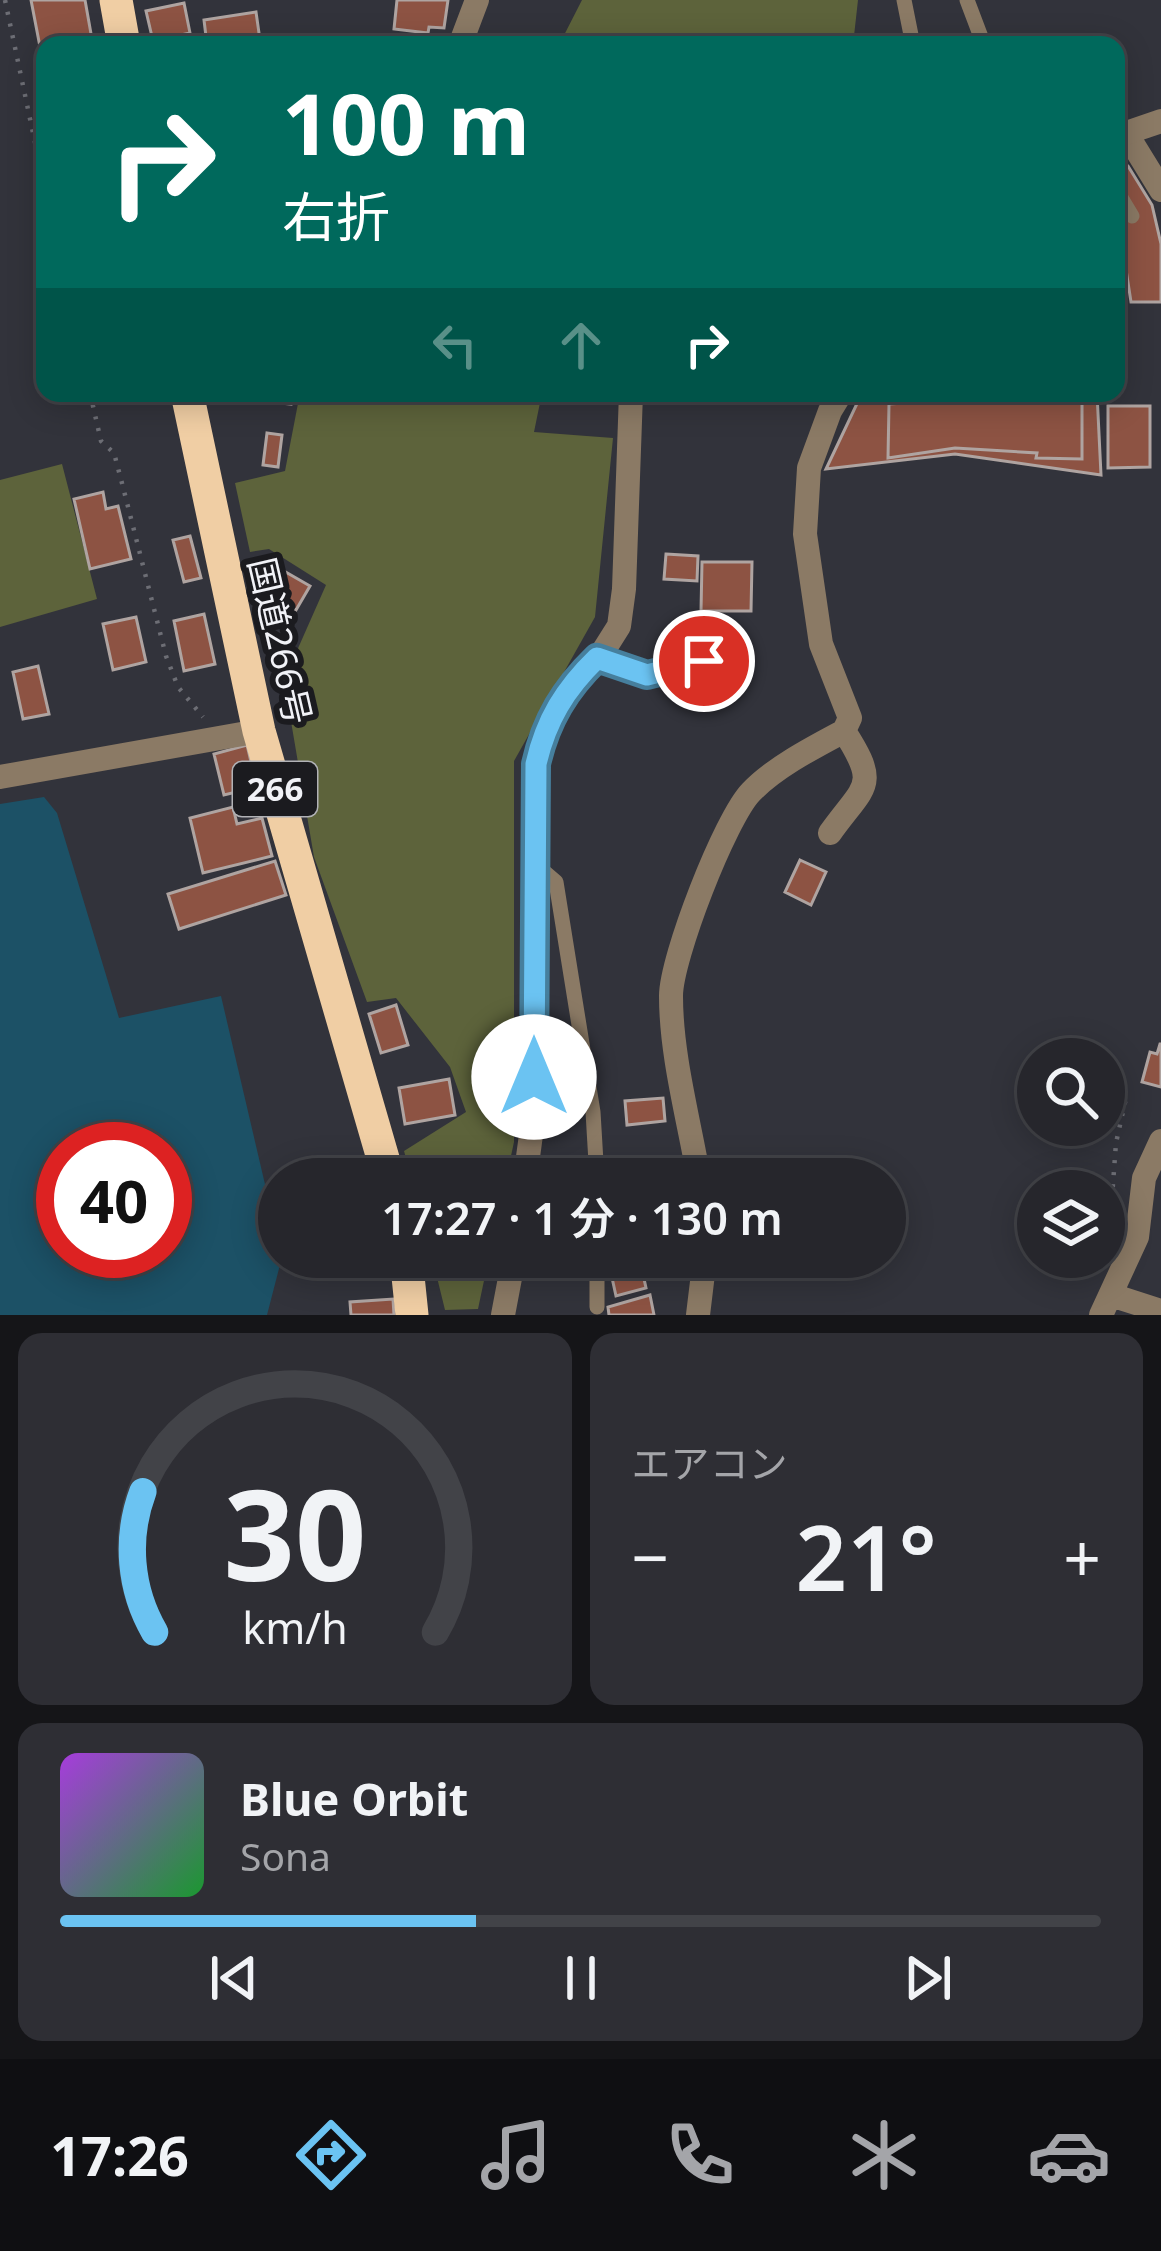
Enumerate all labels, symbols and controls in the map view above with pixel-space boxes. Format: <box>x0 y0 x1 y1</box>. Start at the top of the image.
text: 100 m <box>282 65 530 180</box>
icon: right <box>84 84 240 240</box>
text: 右折 <box>282 179 390 253</box>
icon: left <box>422 312 488 378</box>
icon: ahead <box>548 312 614 378</box>
icon: right <box>674 312 740 378</box>
street label: 国道266号 <box>238 553 323 729</box>
pin <box>653 610 755 712</box>
icon: arrive <box>671 628 737 694</box>
road number: 266 <box>233 762 317 816</box>
position arrow <box>471 1014 597 1140</box>
map controls <box>1017 1038 1125 1278</box>
button: search <box>1017 1038 1125 1146</box>
speed limit sign: 40 <box>36 1122 192 1278</box>
button: layers <box>1017 1170 1125 1278</box>
text: 17:27 · 1 分 · 130 m <box>381 1187 783 1248</box>
text: エアコン <box>632 1436 788 1489</box>
text: 30 <box>223 1448 366 1618</box>
text: 21° <box>796 1495 937 1617</box>
text: − <box>632 1511 669 1601</box>
text: + <box>1063 1511 1101 1601</box>
text: km/h <box>242 1598 347 1657</box>
text: Blue Orbit <box>240 1768 468 1829</box>
text: Sona <box>240 1829 331 1882</box>
icon: previous <box>201 1945 267 2011</box>
icon: pause <box>548 1945 614 2011</box>
icon: next <box>895 1945 961 2011</box>
icon: directions <box>289 2113 373 2197</box>
icon: music <box>474 2113 558 2197</box>
icon: phone <box>658 2113 742 2197</box>
icon: climate <box>842 2113 926 2197</box>
icon: car <box>1027 2113 1111 2197</box>
text: 17:26 <box>50 2118 189 2192</box>

